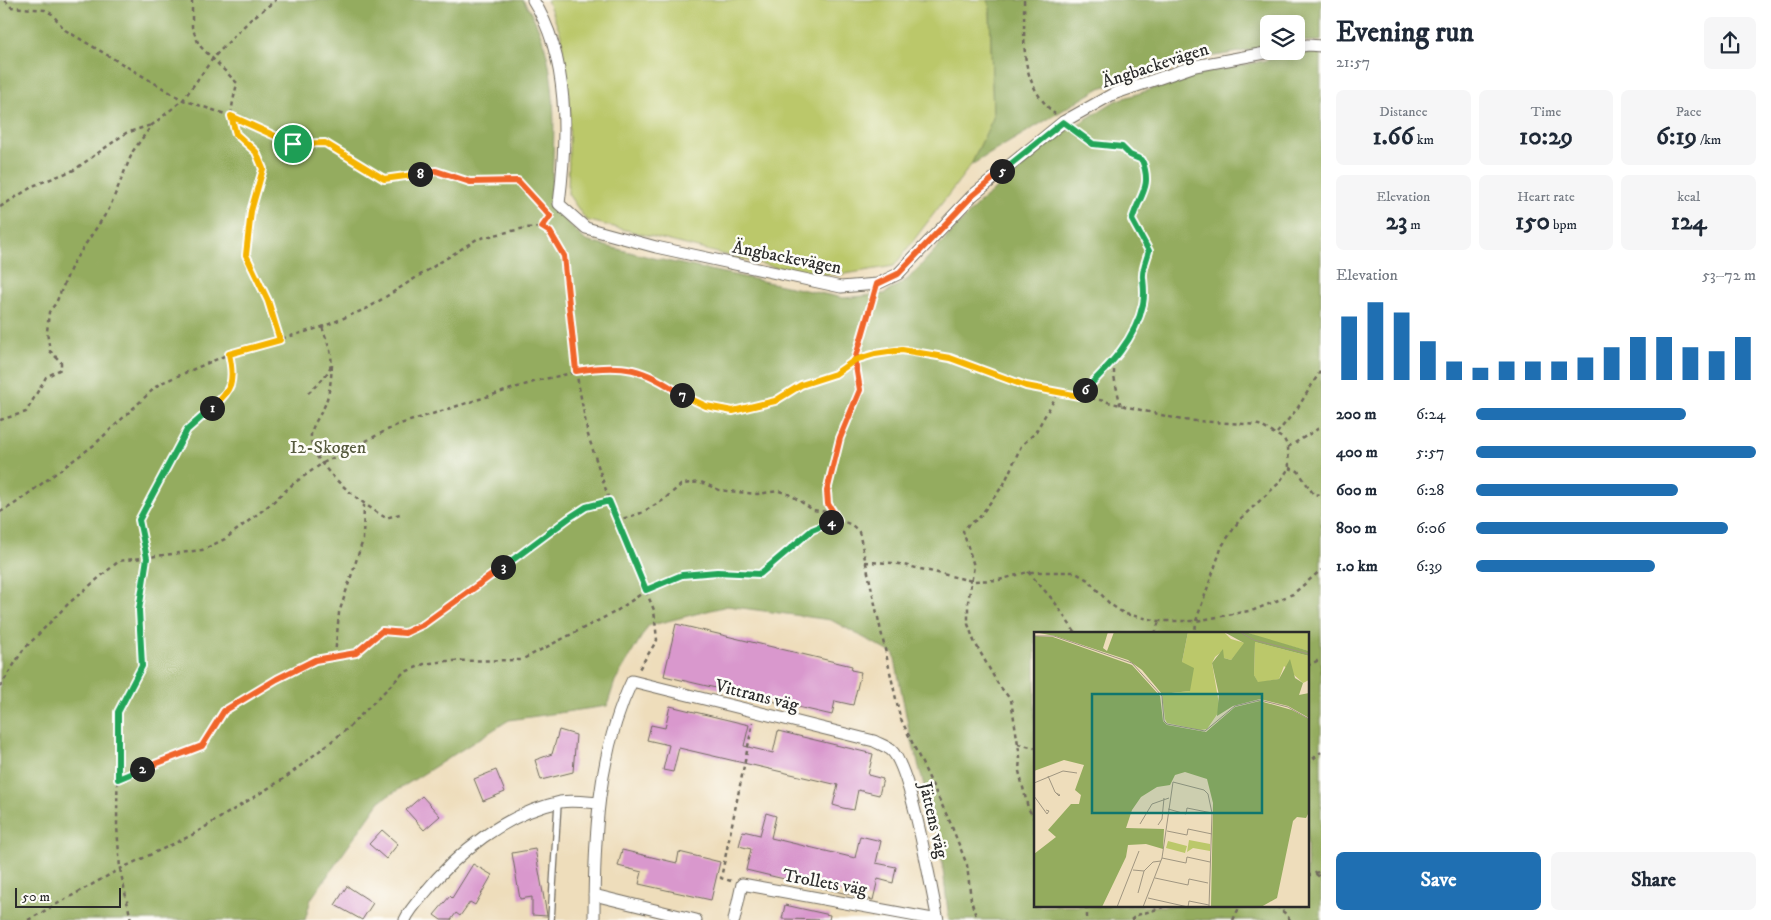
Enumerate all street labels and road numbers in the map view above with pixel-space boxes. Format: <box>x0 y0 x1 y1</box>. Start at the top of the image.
street label: Ängbackevägen <box>1099 38 1212 94</box>
street label: Ängbackevägen <box>730 237 844 279</box>
street label: Vittrans väg <box>712 675 801 717</box>
street label: Jättens väg <box>913 778 952 861</box>
street label: Trollets väg <box>781 865 869 901</box>

